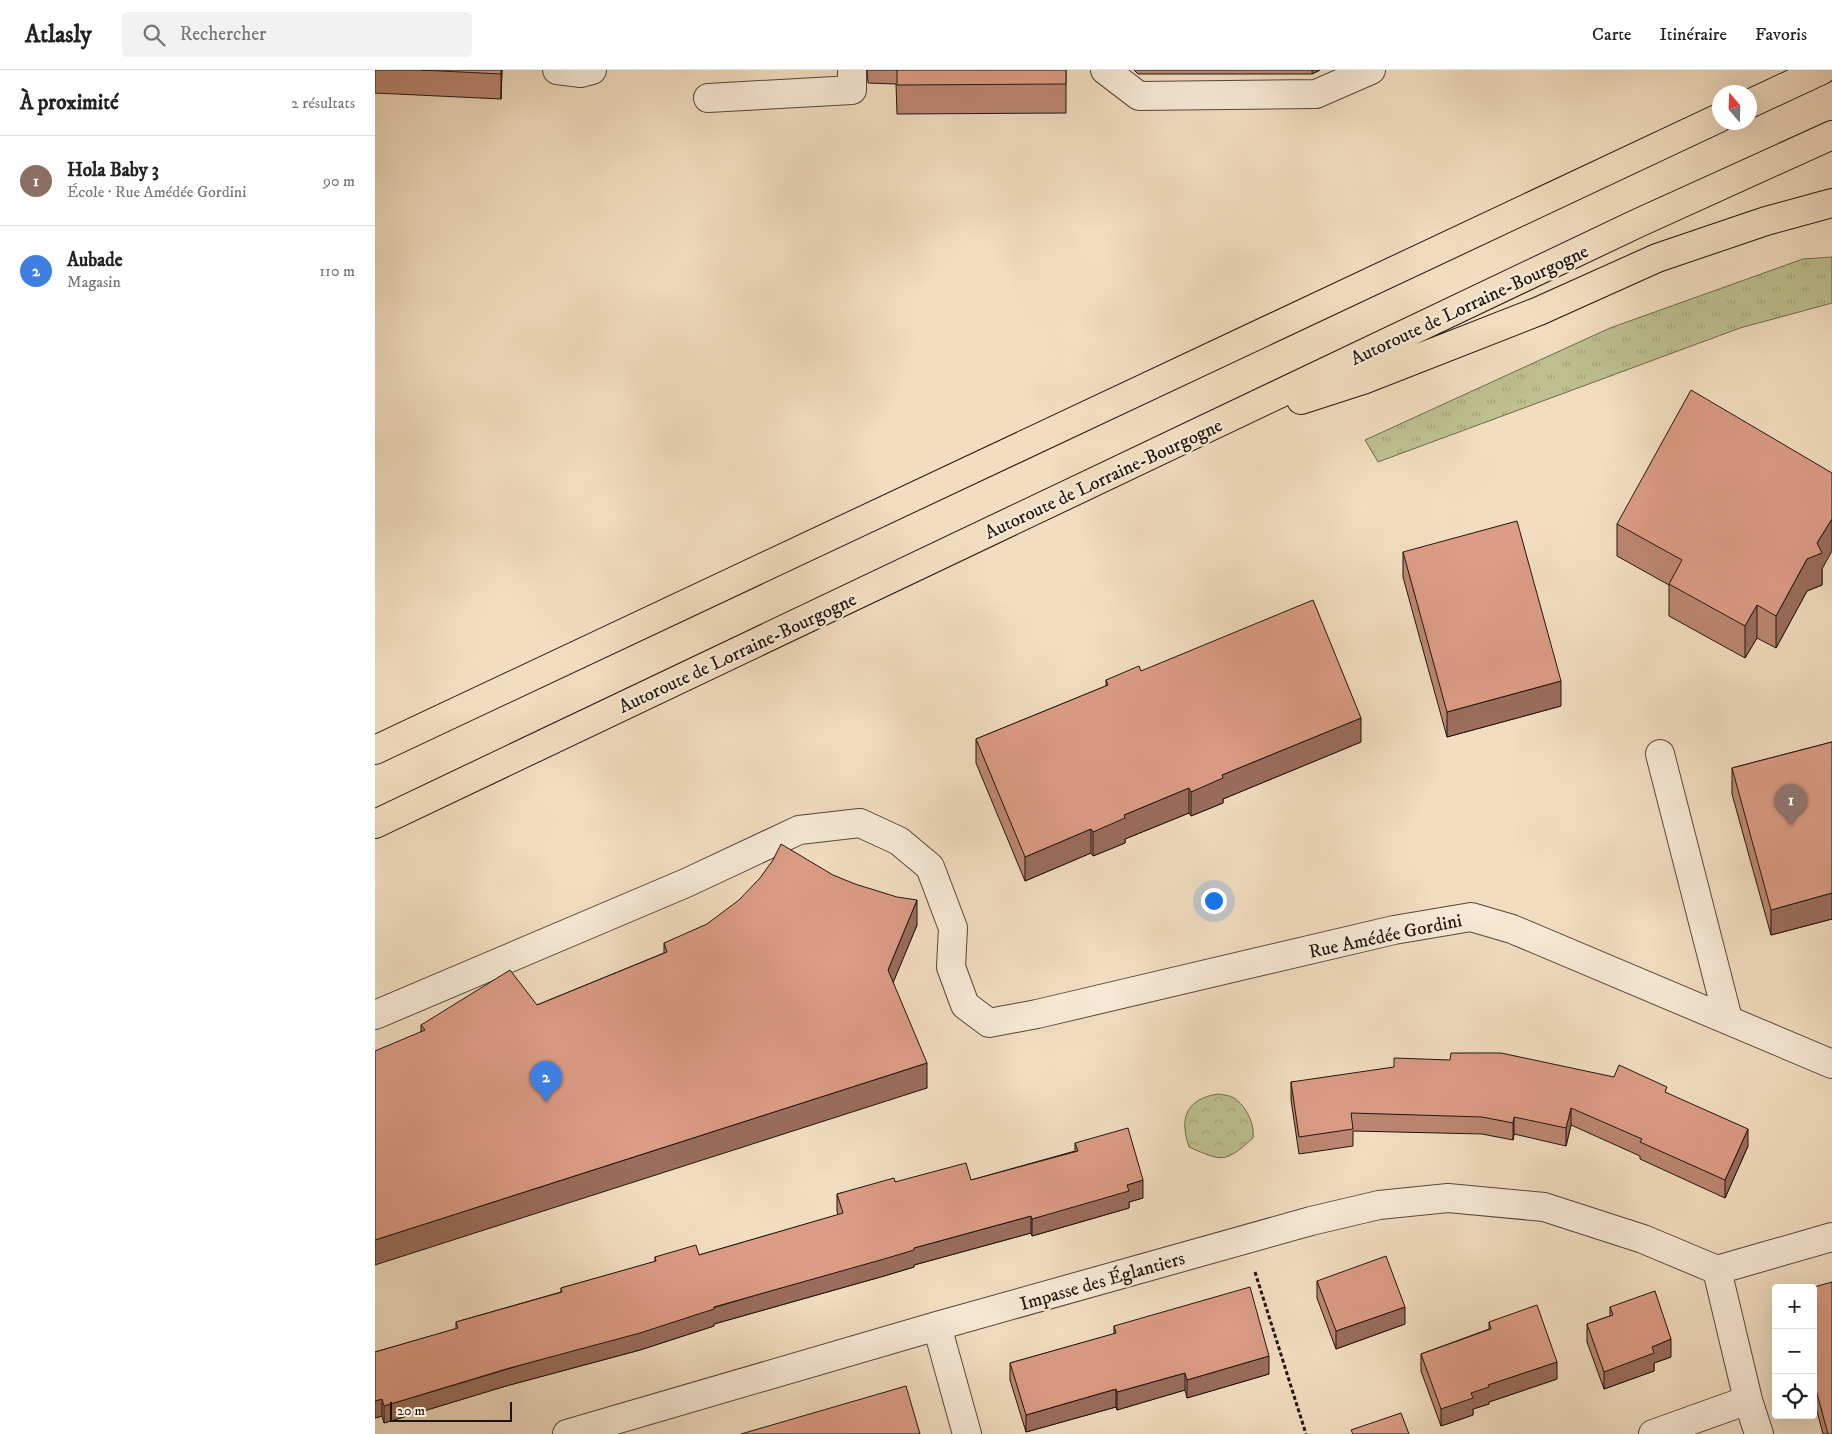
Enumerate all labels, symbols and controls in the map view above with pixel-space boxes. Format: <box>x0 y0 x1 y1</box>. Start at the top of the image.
search box <box>122 12 472 57</box>
text: Atlasly <box>25 20 92 50</box>
icon: search <box>140 21 168 49</box>
text: Rechercher <box>180 23 266 46</box>
text: Carte <box>1592 24 1632 46</box>
text: Itinéraire <box>1660 24 1727 46</box>
text: Favoris <box>1755 24 1807 46</box>
north arrow <box>1712 85 1757 130</box>
text: À proximité <box>20 90 119 116</box>
text: 2 résultats <box>291 93 355 113</box>
text: Hola Baby 3 <box>67 159 159 182</box>
text: 1 <box>33 171 39 191</box>
text: 90 m <box>323 171 355 191</box>
text: École · Rue Amédée Gordini <box>67 182 246 202</box>
street label: Autoroute de Lorraine-Bourgogne <box>1347 240 1592 371</box>
text: Aubade <box>67 249 123 272</box>
text: 2 <box>32 261 40 281</box>
text: 110 m <box>319 261 355 281</box>
text: Magasin <box>67 272 121 292</box>
street label: Autoroute de Lorraine-Bourgogne <box>981 414 1226 545</box>
street label: Autoroute de Lorraine-Bourgogne <box>615 588 860 719</box>
pin: 1 <box>1775 784 1807 825</box>
your location <box>1201 888 1227 914</box>
street label: Rue Amédée Gordini <box>1307 909 1464 964</box>
pin: 2 <box>530 1061 562 1102</box>
street label: Impasse des Églantiers <box>1017 1246 1188 1316</box>
map controls <box>1772 1284 1817 1419</box>
button: + <box>1772 1284 1817 1329</box>
button: − <box>1772 1329 1817 1374</box>
button: locate <box>1772 1374 1817 1419</box>
scale bar <box>390 1399 513 1422</box>
text: 20 m <box>397 1402 425 1420</box>

